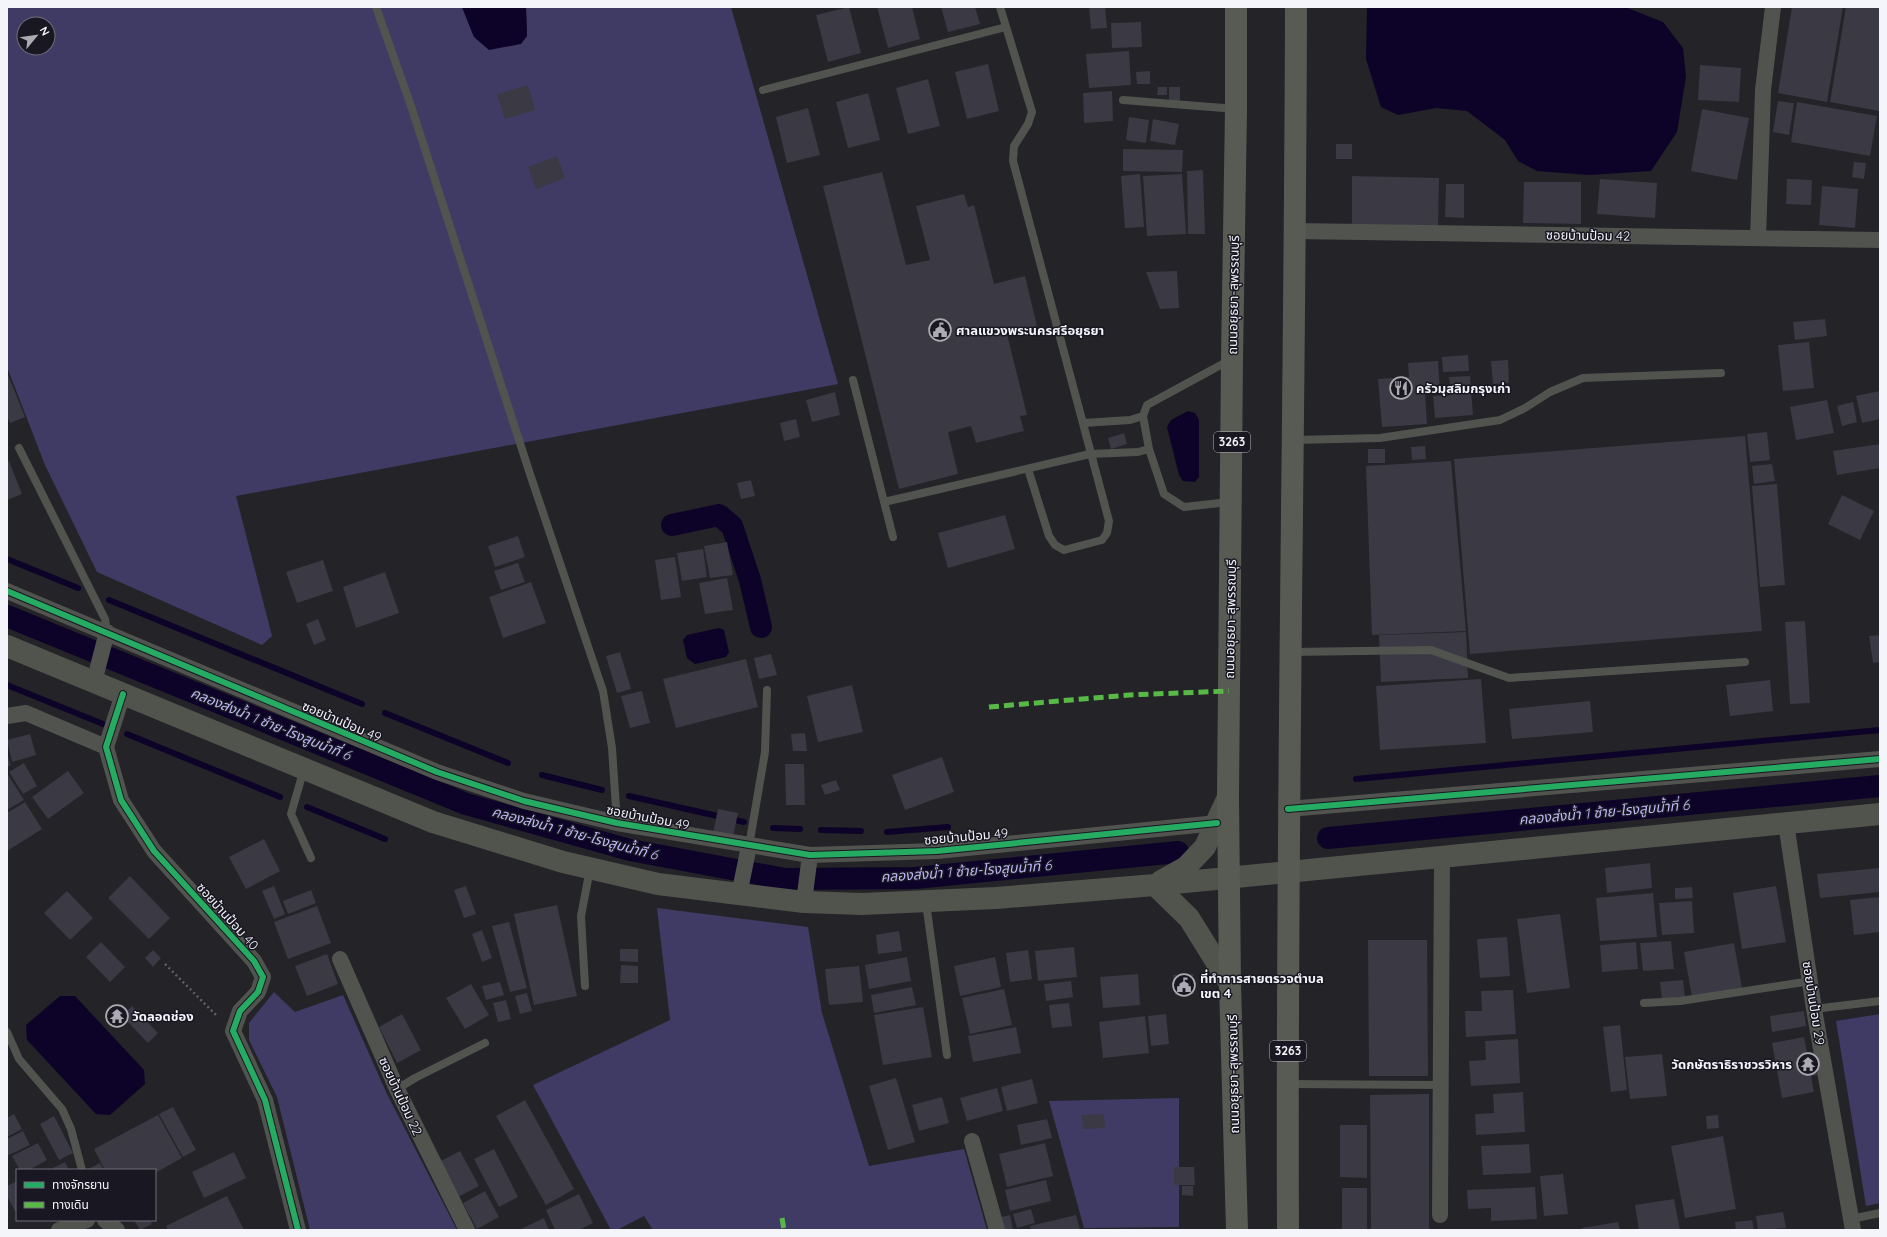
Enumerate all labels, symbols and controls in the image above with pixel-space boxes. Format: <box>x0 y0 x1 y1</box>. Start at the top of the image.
north arrow <box>16 16 56 56</box>
text: N <box>37 24 53 38</box>
street label: ซอยบ้านป้อม 42 <box>1546 226 1630 244</box>
street label: ถนนอยุธยา-สุพรรณบุรี <box>1224 235 1242 355</box>
public building icon: ศาลแขวงพระนครศรีอยุธยา <box>927 317 953 343</box>
place label: ศาลแขวงพระนครศรีอยุธยา <box>956 322 1104 338</box>
restaurant icon: ครัวมุสลิมกรุงเก่า <box>1388 375 1414 401</box>
place label: ครัวมุสลิมกรุงเก่า <box>1416 380 1511 396</box>
road number: 3263 <box>1214 432 1250 452</box>
street label: ถนนอยุธยา-สุพรรณบุรี <box>1221 559 1239 679</box>
water label: คลองส่งน้ำ 1 ซ้าย-โรงสูบน้ำที่ 6 <box>188 683 355 765</box>
street label: ซอยบ้านป้อม 49 <box>300 697 384 745</box>
water label: คลองส่งน้ำ 1 ซ้าย-โรงสูบน้ำที่ 6 <box>1518 794 1691 828</box>
water label: คลองส่งน้ำ 1 ซ้าย-โรงสูบน้ำที่ 6 <box>490 801 662 864</box>
street label: ซอยบ้านป้อม 49 <box>605 801 691 833</box>
street label: ซอยบ้านป้อม 49 <box>923 824 1009 848</box>
water label: คลองส่งน้ำ 1 ซ้าย-โรงสูบน้ำที่ 6 <box>880 855 1053 886</box>
street label: ซอยบ้านป้อม 40 <box>194 879 263 953</box>
street label: ซอยบ้านป้อม 29 <box>1799 960 1829 1046</box>
place label: ที่ทำการสายตรวจตำบล เขต 4 <box>1200 969 1324 1001</box>
public building icon: ที่ทำการสายตรวจตำบล เขต 4 <box>1171 972 1197 998</box>
temple icon: วัดลอดช่อง <box>104 1003 130 1029</box>
place label: วัดลอดช่อง <box>132 1008 194 1024</box>
street label: ถนนอยุธยา-สุพรรณบุรี <box>1224 1014 1242 1134</box>
road number: 3263 <box>1270 1041 1306 1061</box>
temple icon: วัดกษัตราธิราชวรวิหาร <box>1795 1051 1821 1077</box>
street label: ซอยบ้านป้อม 22 <box>376 1054 426 1138</box>
place label: วัดกษัตราธิราชวรวิหาร <box>1671 1056 1792 1072</box>
legend <box>16 1169 156 1221</box>
text: ทางจักรยาน <box>52 1177 109 1192</box>
text: ทางเดิน <box>52 1197 89 1212</box>

